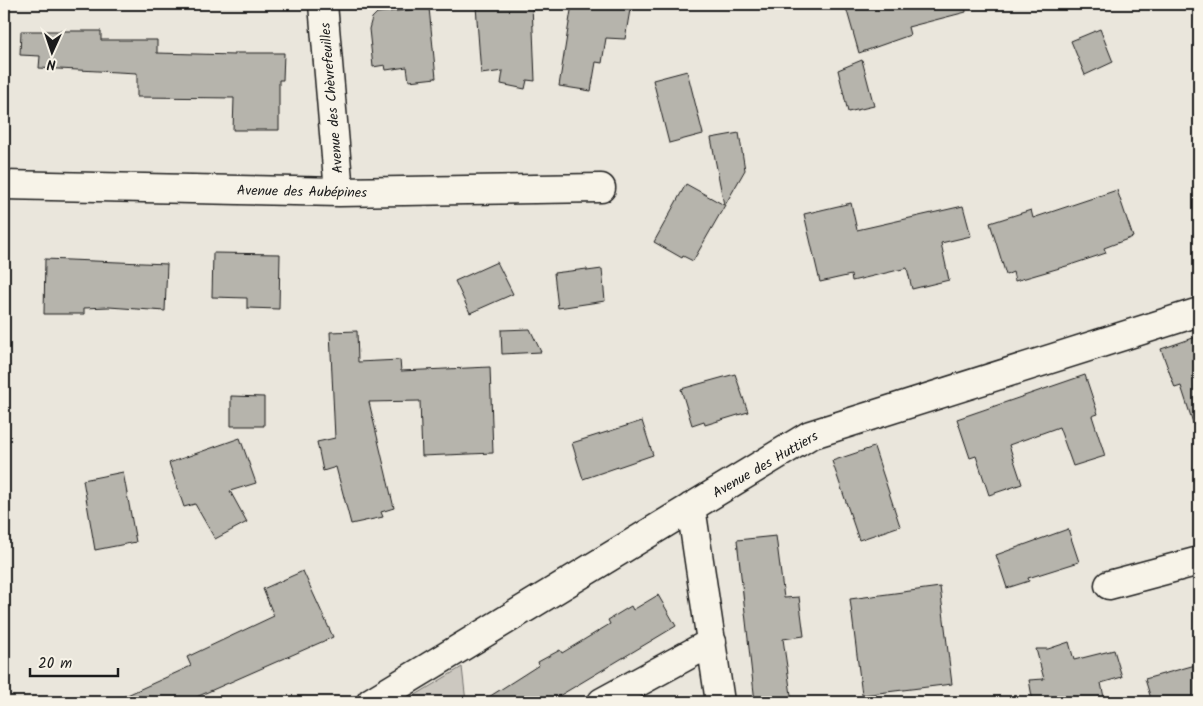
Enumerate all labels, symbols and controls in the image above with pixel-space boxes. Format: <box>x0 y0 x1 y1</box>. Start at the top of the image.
street label: Avenue des Chèvrefeuilles <box>314 22 350 174</box>
north arrow <box>28 28 78 78</box>
text: N <box>46 53 56 75</box>
street label: Avenue des Aubépines <box>237 180 367 204</box>
street label: Avenue des Huttiers <box>709 426 823 504</box>
scale bar <box>30 646 118 678</box>
text: 20 m <box>38 652 72 676</box>

